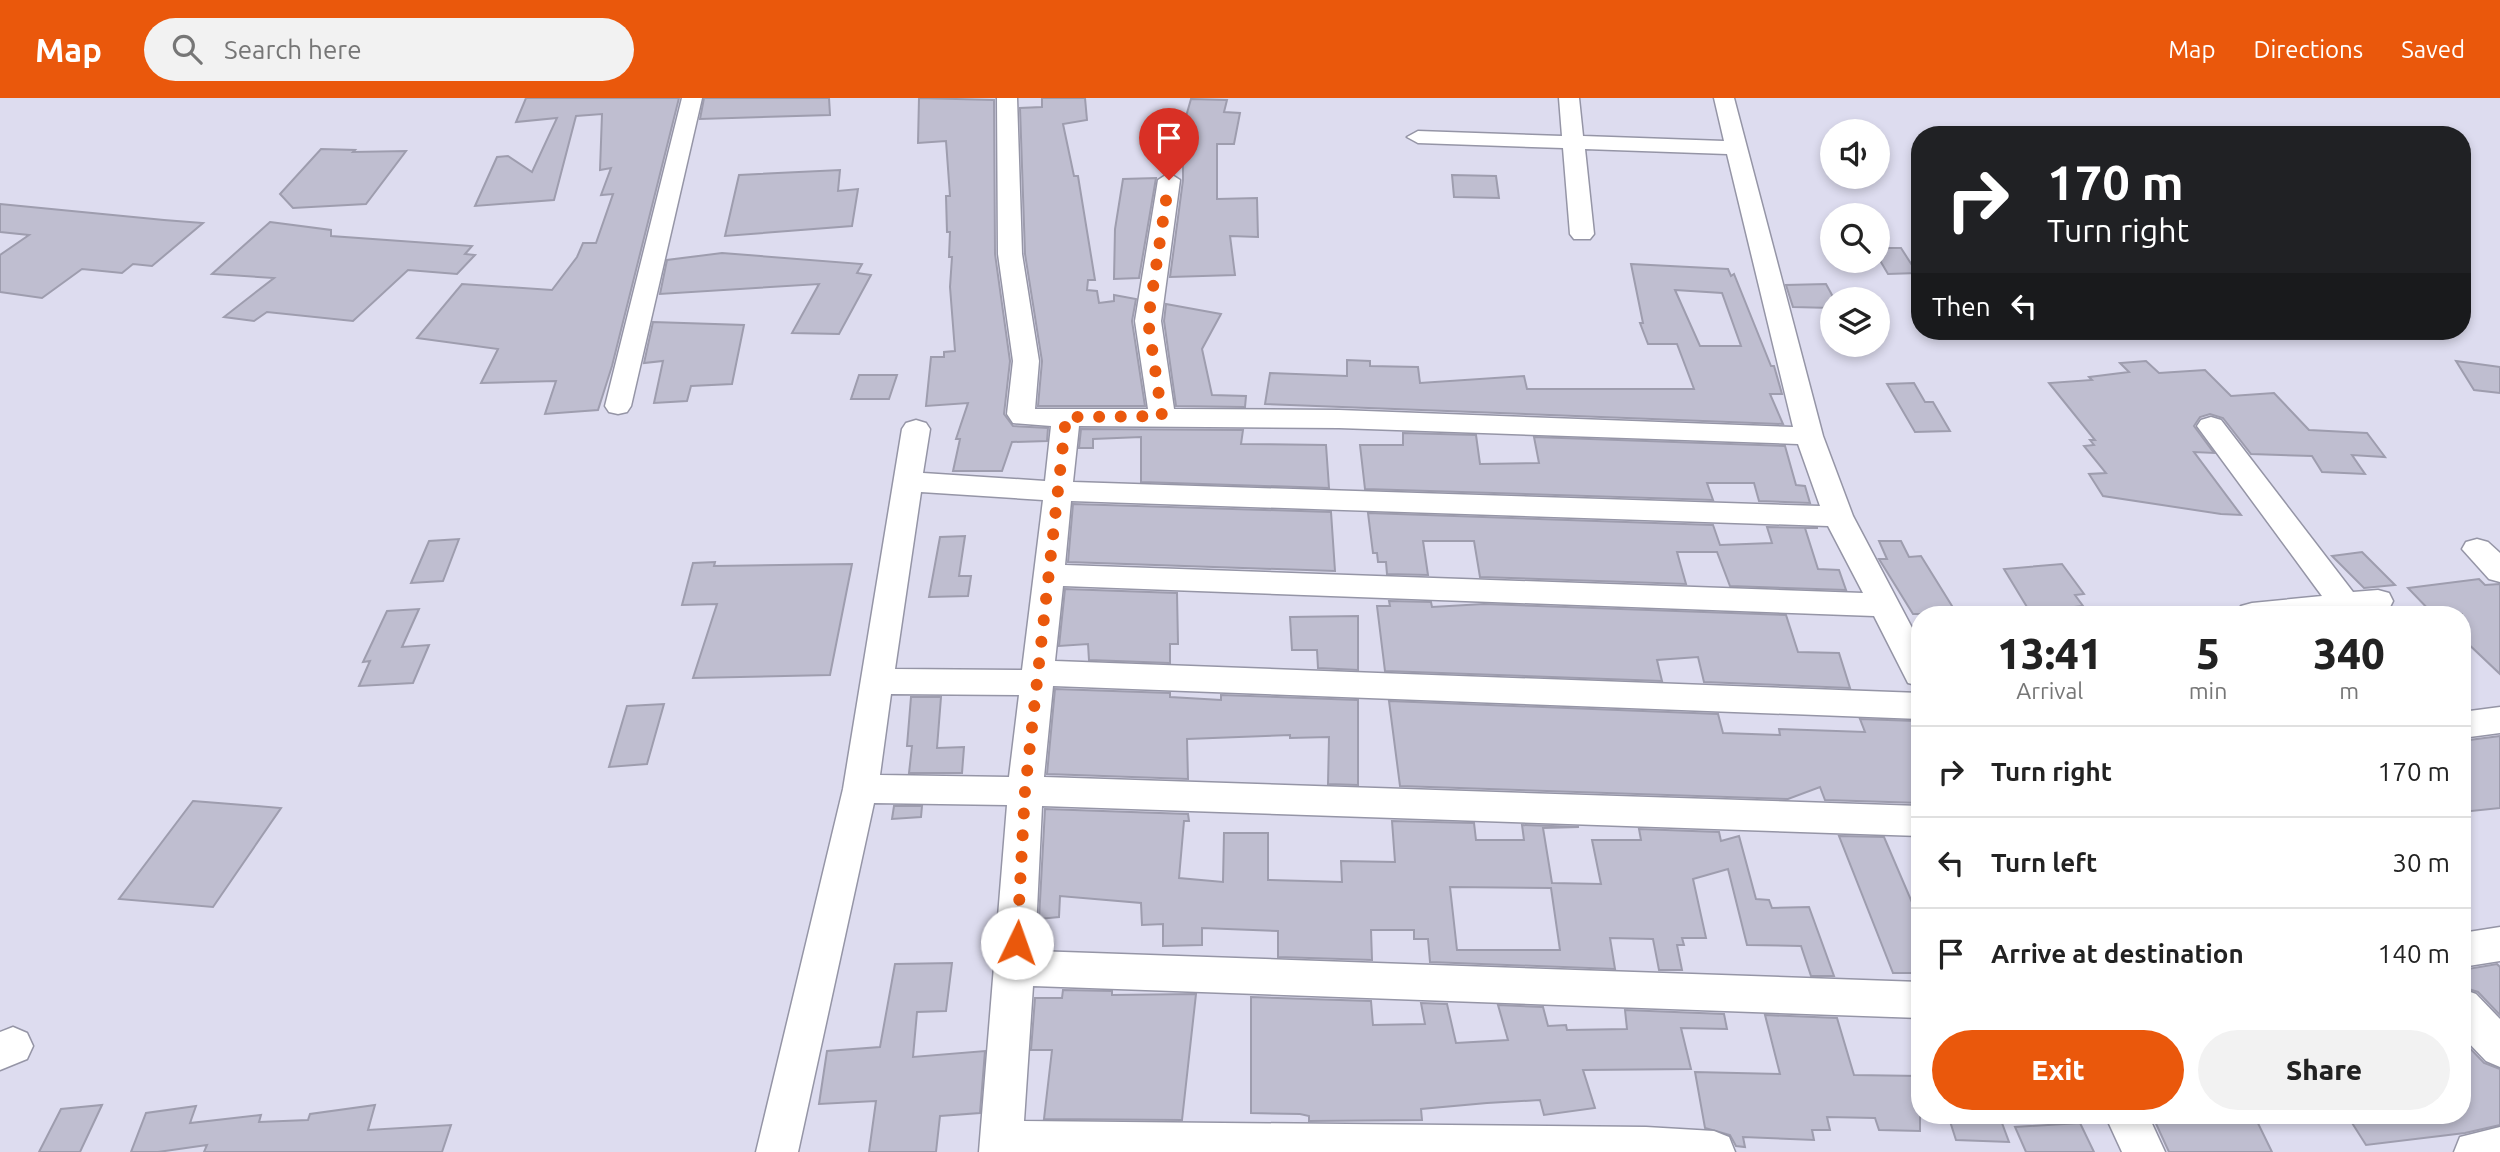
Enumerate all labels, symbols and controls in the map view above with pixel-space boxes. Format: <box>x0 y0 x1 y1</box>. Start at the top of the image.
search box <box>144 18 634 81</box>
icon: search <box>168 30 206 68</box>
text: Map <box>35 31 102 68</box>
text: Search here <box>224 35 362 64</box>
text: Map <box>2168 36 2215 63</box>
text: Directions <box>2253 36 2363 63</box>
text: Saved <box>2401 36 2465 63</box>
pin <box>1139 108 1199 180</box>
icon: arrive <box>1150 119 1188 157</box>
map controls <box>1820 119 1890 357</box>
button: sound <box>1820 119 1890 189</box>
icon: right <box>1932 154 2023 245</box>
text: 170 m <box>2047 154 2184 209</box>
button: search <box>1820 203 1890 273</box>
text: Turn right <box>2047 212 2189 248</box>
button: layers <box>1820 287 1890 357</box>
icon: left <box>2005 287 2043 325</box>
text: Then <box>1932 292 1991 321</box>
text: 13:41 <box>1997 630 2102 677</box>
text: 5 <box>2196 630 2220 677</box>
text: 340 <box>2314 630 2385 677</box>
text: Arrival <box>2016 678 2083 703</box>
text: min <box>2189 678 2227 703</box>
text: m <box>2339 678 2359 703</box>
icon: right <box>1932 753 1970 791</box>
text: Turn right <box>1991 757 2112 786</box>
text: 170 m <box>2378 757 2450 786</box>
icon: left <box>1932 844 1970 882</box>
text: Turn left <box>1991 848 2097 877</box>
text: 30 m <box>2392 848 2450 877</box>
position arrow <box>980 906 1054 980</box>
icon: arrive <box>1932 935 1970 973</box>
text: Arrive at destination <box>1991 939 2244 968</box>
text: 140 m <box>2378 939 2450 968</box>
button: Exit <box>1932 1030 2184 1110</box>
button: Share <box>2198 1030 2450 1110</box>

